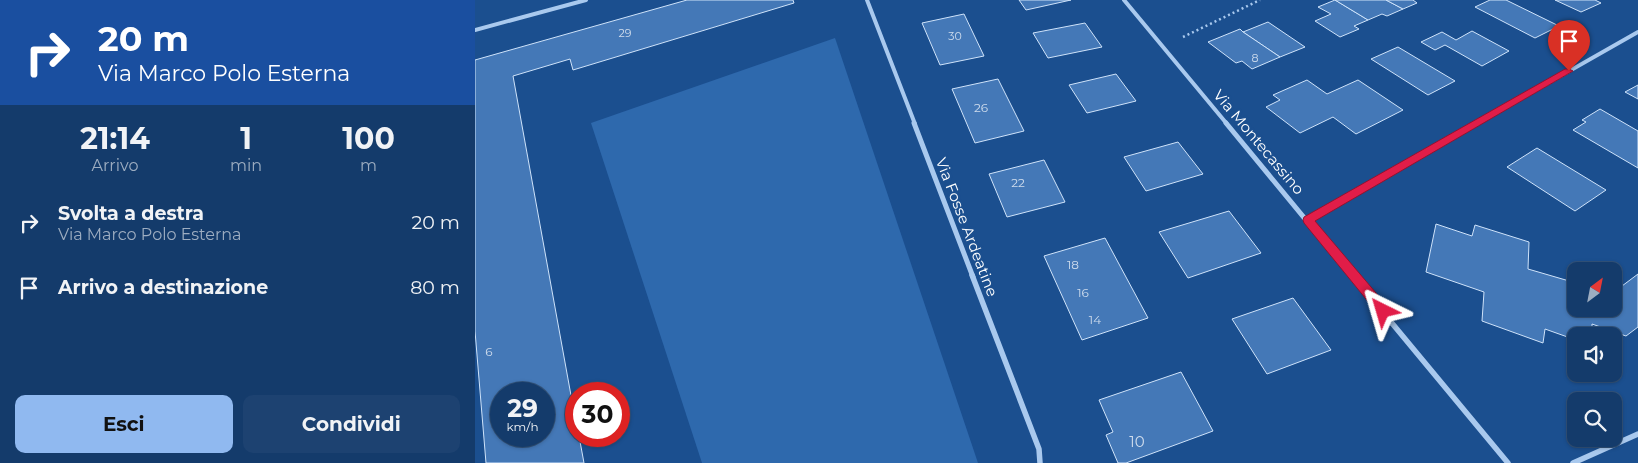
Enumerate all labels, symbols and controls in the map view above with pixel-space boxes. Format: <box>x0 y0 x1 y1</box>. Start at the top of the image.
text: 20 m <box>98 17 189 60</box>
icon: right <box>15 20 80 85</box>
pin <box>1548 20 1590 71</box>
house number: 29 <box>619 26 632 40</box>
icon: arrive <box>1555 27 1583 55</box>
house number: 30 <box>948 29 962 43</box>
house number: 8 <box>1251 51 1259 65</box>
text: Via Marco Polo Esterna <box>98 60 350 87</box>
street label: Via Montecassino <box>1210 86 1308 198</box>
house number: 26 <box>974 100 988 115</box>
text: 21:14 <box>80 120 150 157</box>
text: 1 <box>240 120 252 157</box>
text: 100 <box>342 120 395 157</box>
street label: Via Fosse Ardeatine <box>932 155 1002 299</box>
text: Arrivo <box>92 156 138 175</box>
text: min <box>230 156 262 175</box>
text: m <box>360 156 377 175</box>
house number: 22 <box>1011 175 1025 190</box>
text: Svolta a destra <box>58 202 204 225</box>
icon: right <box>15 209 43 237</box>
text: 20 m <box>412 211 460 234</box>
text: Via Marco Polo Esterna <box>58 225 241 244</box>
house number: 18 <box>1067 257 1079 272</box>
north arrow <box>1567 262 1623 318</box>
map controls <box>1567 262 1622 447</box>
icon: arrive <box>15 274 43 302</box>
text: Arrivo a destinazione <box>58 276 268 299</box>
text: 80 m <box>410 276 460 299</box>
position arrow <box>1356 284 1408 336</box>
house number: 16 <box>1077 285 1089 300</box>
house number: 14 <box>1089 312 1101 327</box>
button: sound <box>1567 327 1622 382</box>
house number: 6 <box>485 344 493 359</box>
speed limit sign: 30 <box>565 382 630 447</box>
button: search <box>1567 392 1622 447</box>
text: 29 <box>507 393 538 423</box>
button: Esci <box>15 395 233 453</box>
button: Condividi <box>243 395 460 453</box>
text: km/h <box>506 419 539 434</box>
house number: 10 <box>1129 432 1145 451</box>

